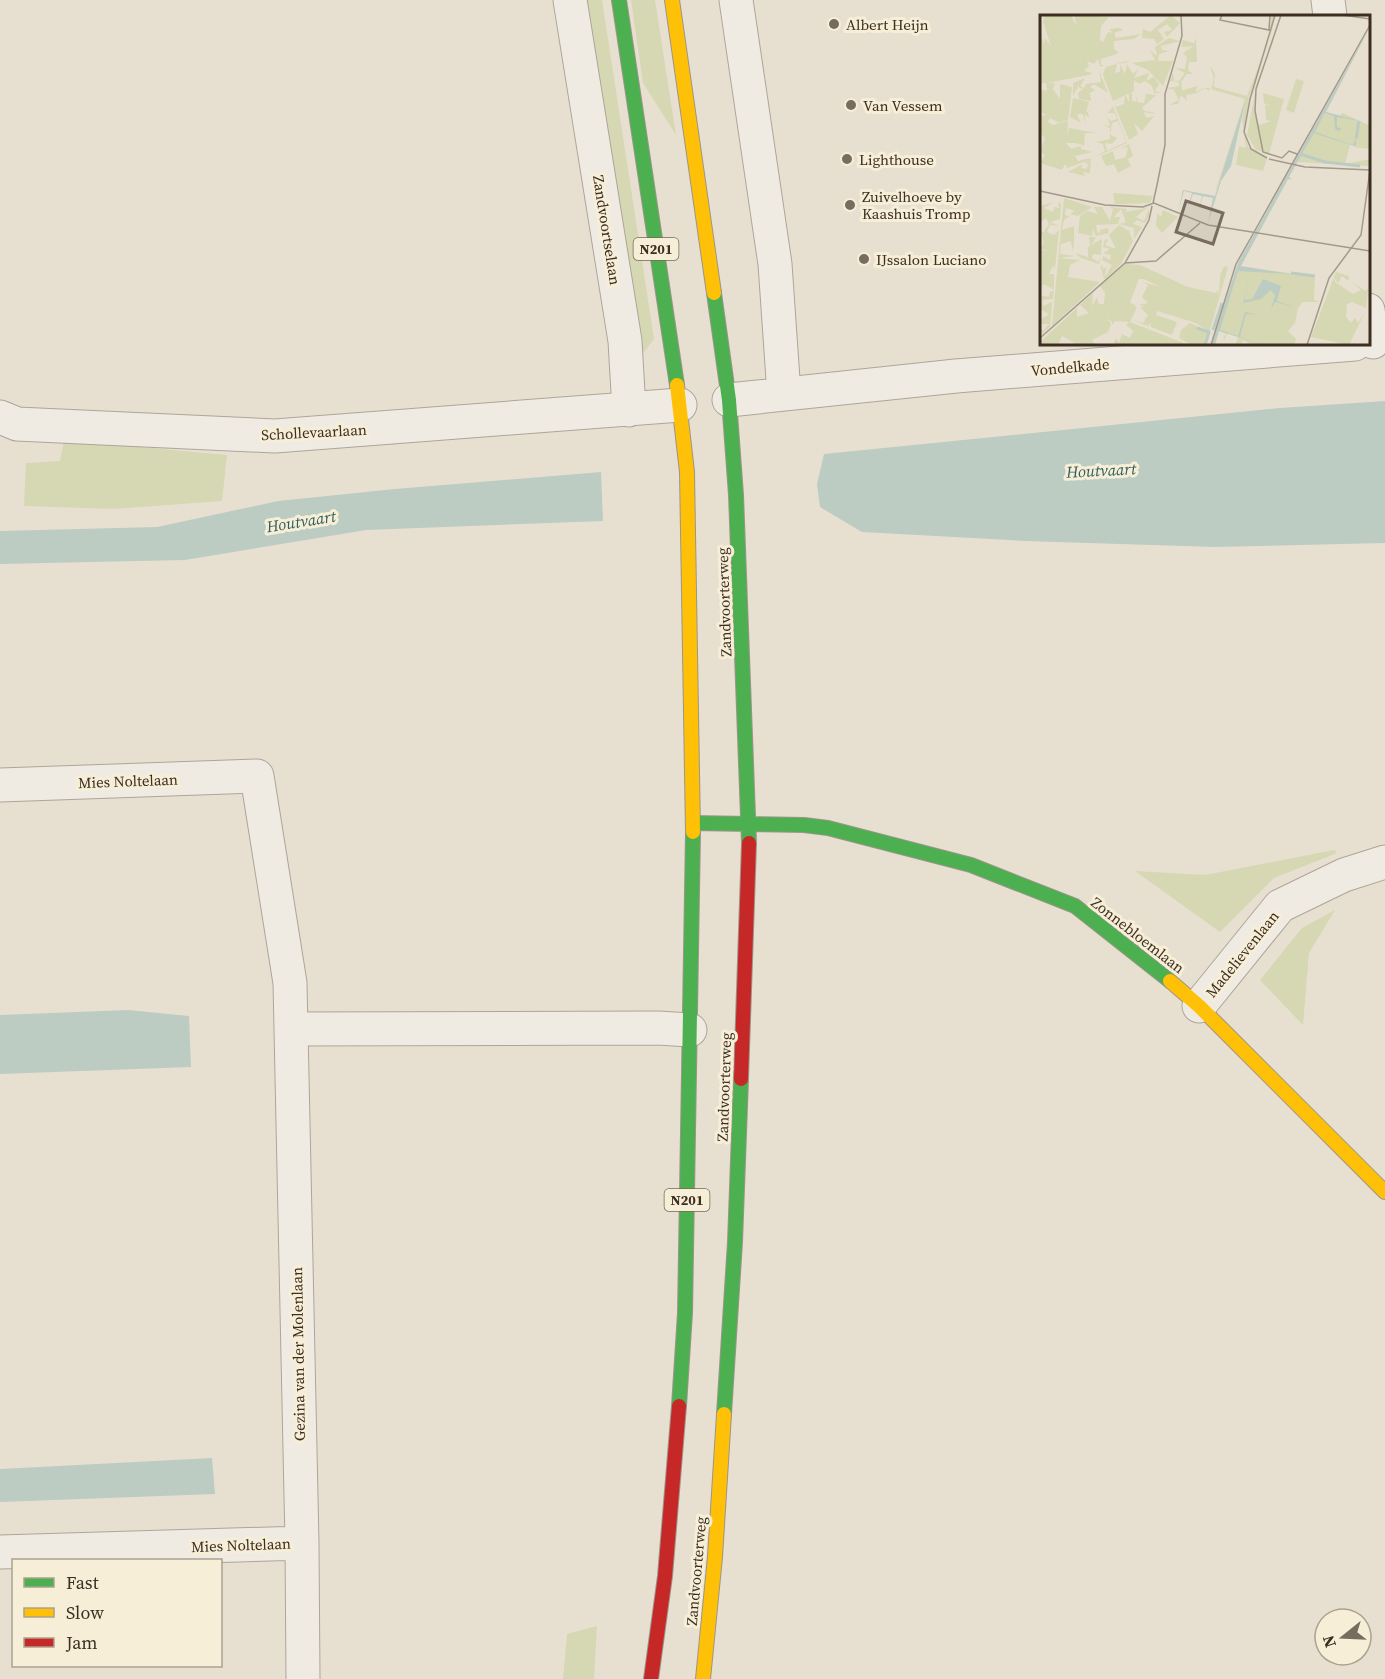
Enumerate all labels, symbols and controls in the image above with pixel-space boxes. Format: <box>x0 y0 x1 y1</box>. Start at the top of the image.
place label: Albert Heijn <box>846 14 929 35</box>
inset map <box>1040 15 1370 345</box>
marker: Albert Heijn <box>827 17 841 31</box>
place label: Van Vessem <box>863 95 943 116</box>
marker: Van Vessem <box>844 98 858 112</box>
place label: Lighthouse <box>859 149 934 170</box>
marker: Lighthouse <box>840 152 854 166</box>
street label: Zandvoortselaan <box>588 173 626 287</box>
place label: Zuivelhoeve by Kaashuis Tromp <box>862 186 971 224</box>
marker: Zuivelhoeve by Kaashuis Tromp <box>843 198 857 212</box>
road number: N201 <box>634 238 678 260</box>
place label: IJssalon Luciano <box>876 249 987 270</box>
marker: IJssalon Luciano <box>857 252 871 266</box>
street label: Vondelkade <box>1030 353 1111 381</box>
street label: Schollevaarlaan <box>261 419 367 445</box>
water label: Houtvaart <box>1065 457 1137 483</box>
water label: Houtvaart <box>264 505 338 537</box>
street label: Zandvoorterweg <box>712 547 736 657</box>
street label: Mies Noltelaan <box>78 769 178 793</box>
street label: Zonnebloemlaan <box>1087 892 1189 978</box>
street label: Madelievenlaan <box>1201 906 1283 1002</box>
street label: Zandvoorterweg <box>712 1032 736 1142</box>
road number: N201 <box>664 1189 710 1211</box>
street label: Gezina van der Molenlaan <box>286 1267 310 1441</box>
street label: Zandvoorterweg <box>681 1515 711 1626</box>
street label: Mies Noltelaan <box>191 1533 291 1557</box>
legend <box>12 1559 222 1667</box>
text: Fast <box>66 1570 99 1595</box>
text: Slow <box>66 1600 104 1625</box>
north arrow <box>1313 1607 1373 1667</box>
text: Jam <box>65 1630 98 1655</box>
text: N <box>1316 1632 1341 1651</box>

